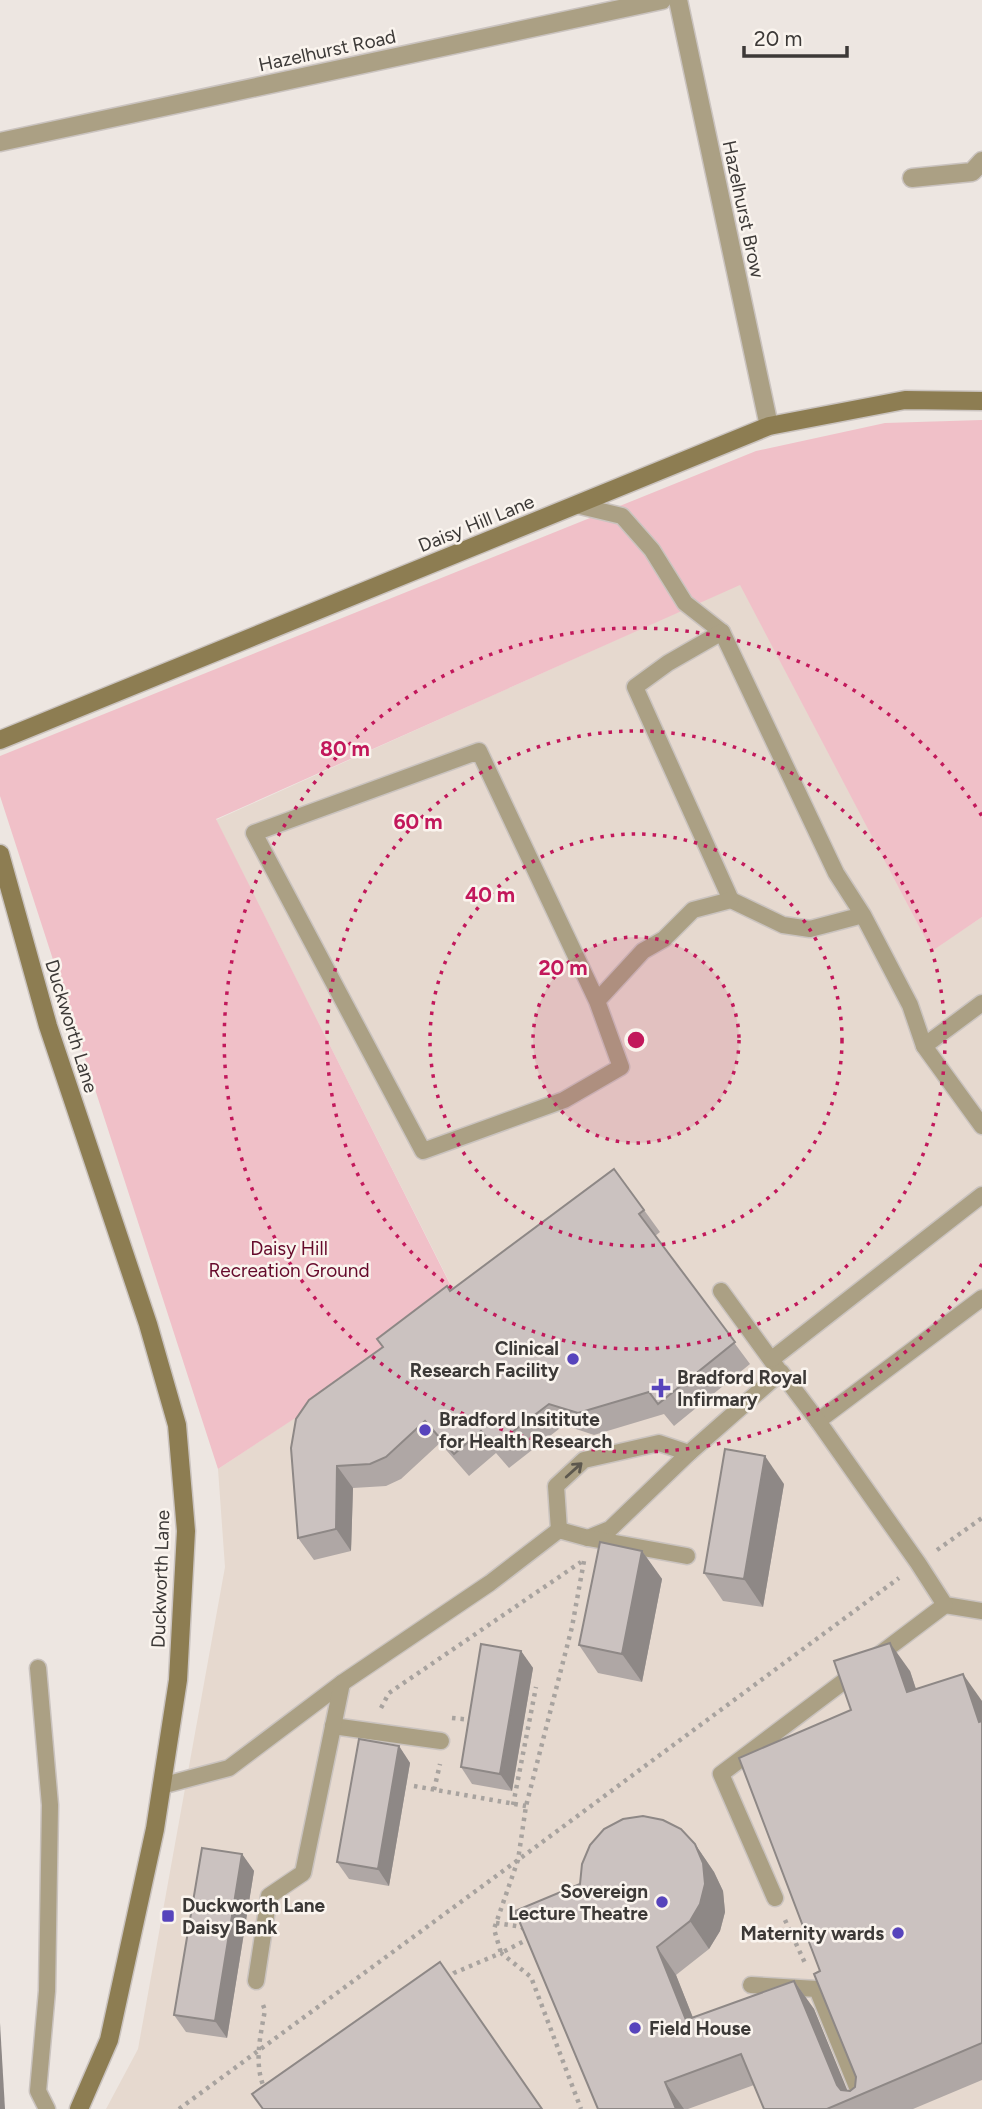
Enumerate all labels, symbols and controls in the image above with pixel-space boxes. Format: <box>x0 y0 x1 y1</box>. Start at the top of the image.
scale bar <box>744 14 847 58</box>
street label: Hazelhurst Road <box>256 25 398 76</box>
text: 20 m <box>754 26 802 51</box>
street label: Hazelhurst Brow <box>718 138 769 280</box>
street label: Daisy Hill Lane <box>415 490 538 557</box>
text: 80 m <box>320 736 370 761</box>
text: 60 m <box>393 809 443 834</box>
text: 40 m <box>465 882 515 907</box>
text: 20 m <box>538 955 588 980</box>
street label: Duckworth Lane <box>40 957 103 1096</box>
centre of rings <box>624 1028 648 1052</box>
park label: Daisy Hill Recreation Ground <box>208 1237 370 1282</box>
place label: Clinical Research Facility <box>410 1337 559 1382</box>
marker: Clinical Research Facility <box>565 1351 581 1367</box>
place label: Bradford Royal Infirmary <box>677 1366 807 1411</box>
marker: Bradford Royal Infirmary <box>651 1378 671 1398</box>
place label: Bradford Insititute for Health Research <box>439 1408 612 1453</box>
marker: Bradford Insititute for Health Research <box>417 1422 433 1438</box>
one-way arrow <box>565 1462 583 1478</box>
street label: Duckworth Lane <box>147 1510 174 1649</box>
place label: Sovereign Lecture Theatre <box>508 1880 648 1925</box>
place label: Duckworth Lane Daisy Bank <box>182 1894 326 1939</box>
marker: Sovereign Lecture Theatre <box>654 1894 670 1910</box>
marker: Duckworth Lane Daisy Bank <box>160 1908 176 1924</box>
place label: Maternity wards <box>740 1922 884 1945</box>
marker: Maternity wards <box>890 1925 906 1941</box>
place label: Field House <box>649 2017 751 2040</box>
marker: Field House <box>627 2020 643 2036</box>

